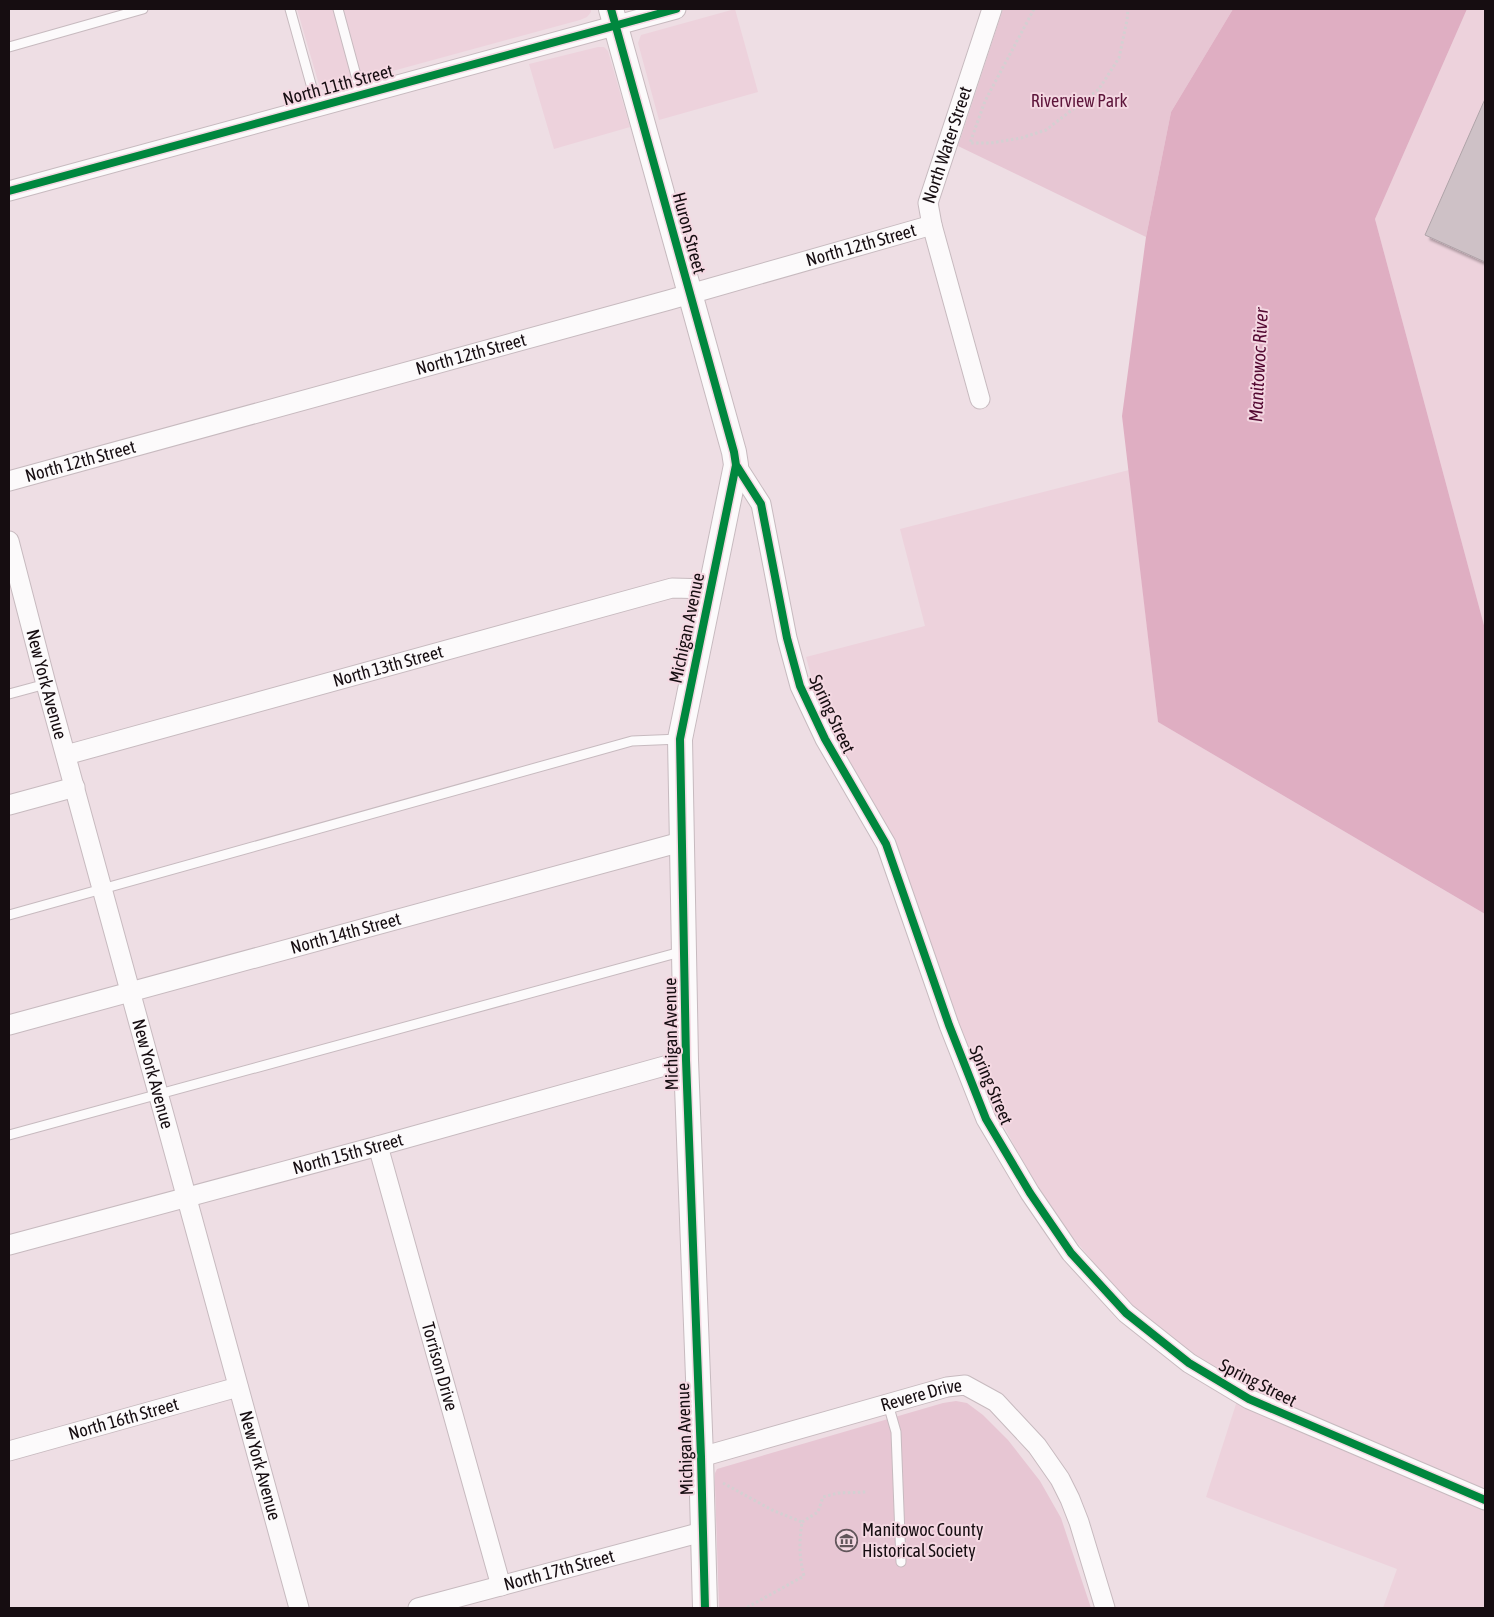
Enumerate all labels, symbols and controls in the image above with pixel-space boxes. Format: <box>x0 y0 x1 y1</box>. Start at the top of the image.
street label: North 11th Street <box>280 60 395 109</box>
street label: North Water Street <box>918 84 976 206</box>
park label: Riverview Park <box>1031 90 1127 111</box>
street label: Huron Street <box>669 190 710 276</box>
street label: North 12th Street <box>803 219 918 270</box>
water label: Manitowoc River <box>1244 306 1272 423</box>
street label: North 12th Street <box>413 329 528 379</box>
street label: North 12th Street <box>23 436 138 486</box>
street label: Michigan Avenue <box>665 571 708 685</box>
street label: New York Avenue <box>22 627 72 741</box>
street label: North 13th Street <box>330 641 445 691</box>
street label: Spring Street <box>805 671 860 756</box>
street label: North 14th Street <box>288 908 403 958</box>
street label: Michigan Avenue <box>659 978 682 1090</box>
street label: New York Avenue <box>128 1017 178 1131</box>
street label: Spring Street <box>965 1042 1018 1128</box>
street label: North 15th Street <box>290 1128 405 1178</box>
street label: Torrison Drive <box>418 1320 463 1413</box>
street label: Spring Street <box>1216 1354 1300 1411</box>
street label: Revere Drive <box>878 1374 963 1415</box>
street label: Michigan Avenue <box>672 1382 697 1496</box>
street label: North 16th Street <box>66 1393 181 1444</box>
street label: New York Avenue <box>235 1408 285 1523</box>
place label: Manitowoc County Historical Society <box>862 1519 983 1561</box>
museum icon: Manitowoc County Historical Society <box>834 1528 858 1552</box>
street label: North 17th Street <box>501 1545 616 1595</box>

